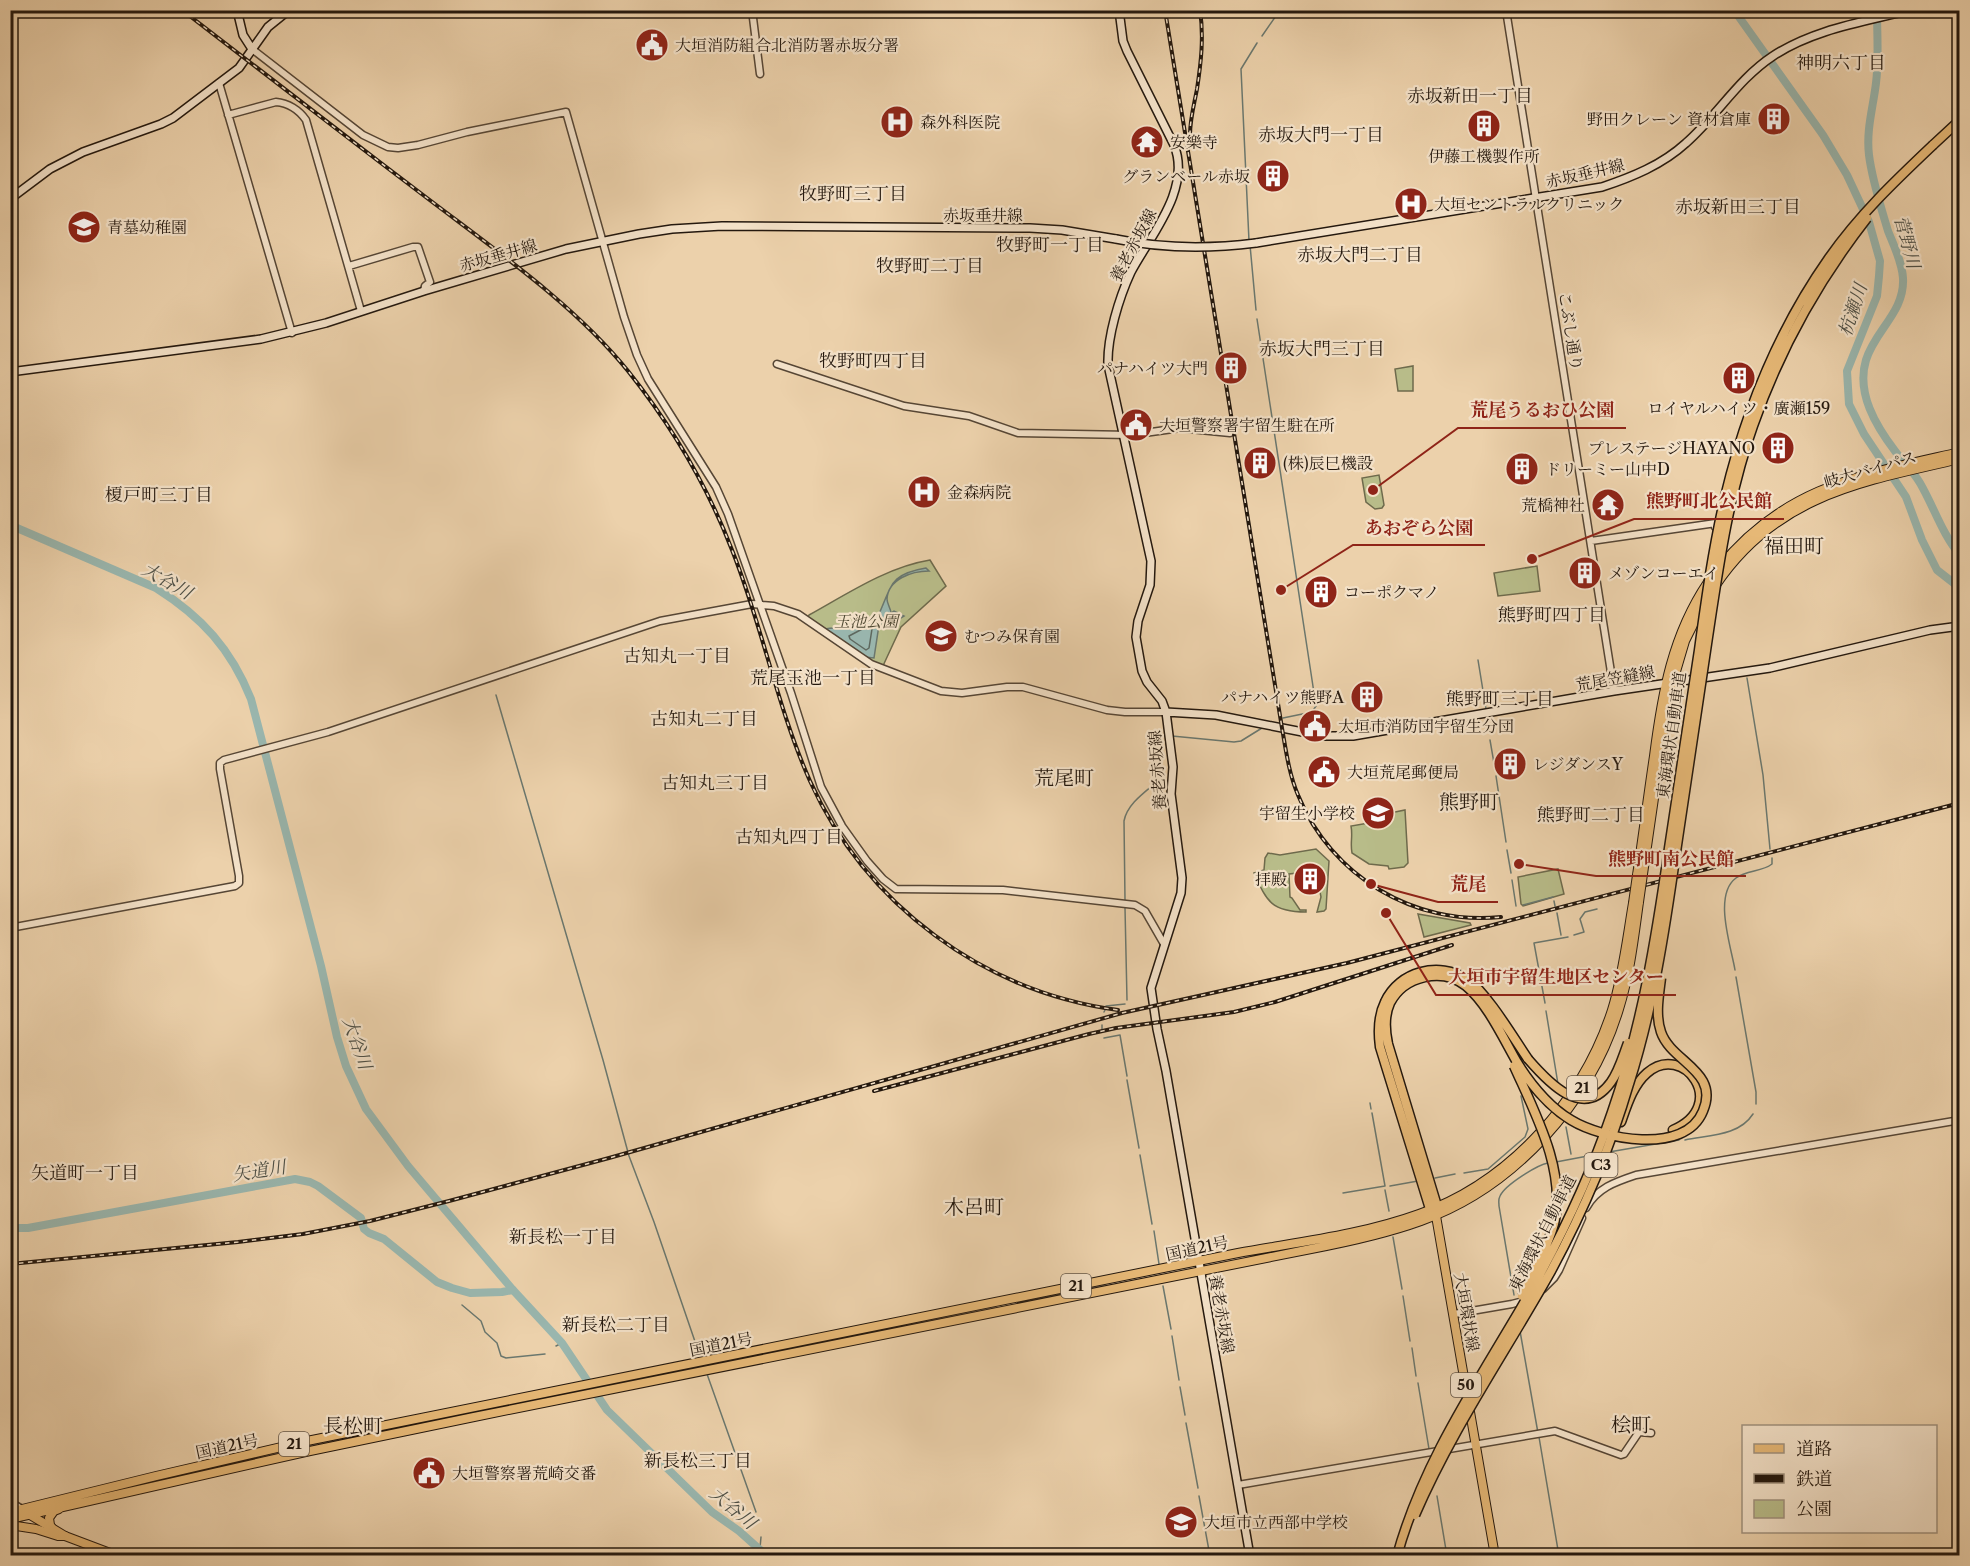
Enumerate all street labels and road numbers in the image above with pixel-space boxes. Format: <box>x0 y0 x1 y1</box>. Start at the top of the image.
street label: 赤坂垂井線 <box>1544 154 1626 192</box>
street label: 赤坂垂井線 <box>943 205 1023 225</box>
street label: 養老赤坂線 <box>1105 205 1161 285</box>
street label: 赤坂垂井線 <box>457 234 539 276</box>
street label: こぶし通り <box>1555 290 1587 372</box>
street label: 岐大バイパス <box>1821 446 1919 492</box>
street label: 荒尾笠縫線 <box>1574 661 1656 695</box>
street label: 東海環状自動車道 <box>1652 670 1690 800</box>
street label: 養老赤坂線 <box>1144 729 1170 811</box>
road number: 21 <box>1567 1076 1597 1100</box>
road number: C3 <box>1584 1153 1618 1177</box>
street label: 東海環状自動車道 <box>1504 1171 1580 1295</box>
street label: 国道21号 <box>1164 1232 1230 1264</box>
street label: 大垣環状線 <box>1450 1271 1484 1353</box>
street label: 養老赤坂線 <box>1205 1273 1239 1355</box>
road number: 21 <box>1061 1274 1091 1298</box>
street label: 国道21号 <box>688 1328 754 1360</box>
road number: 50 <box>1451 1373 1481 1397</box>
street label: 国道21号 <box>194 1430 260 1462</box>
road number: 21 <box>279 1432 309 1456</box>

